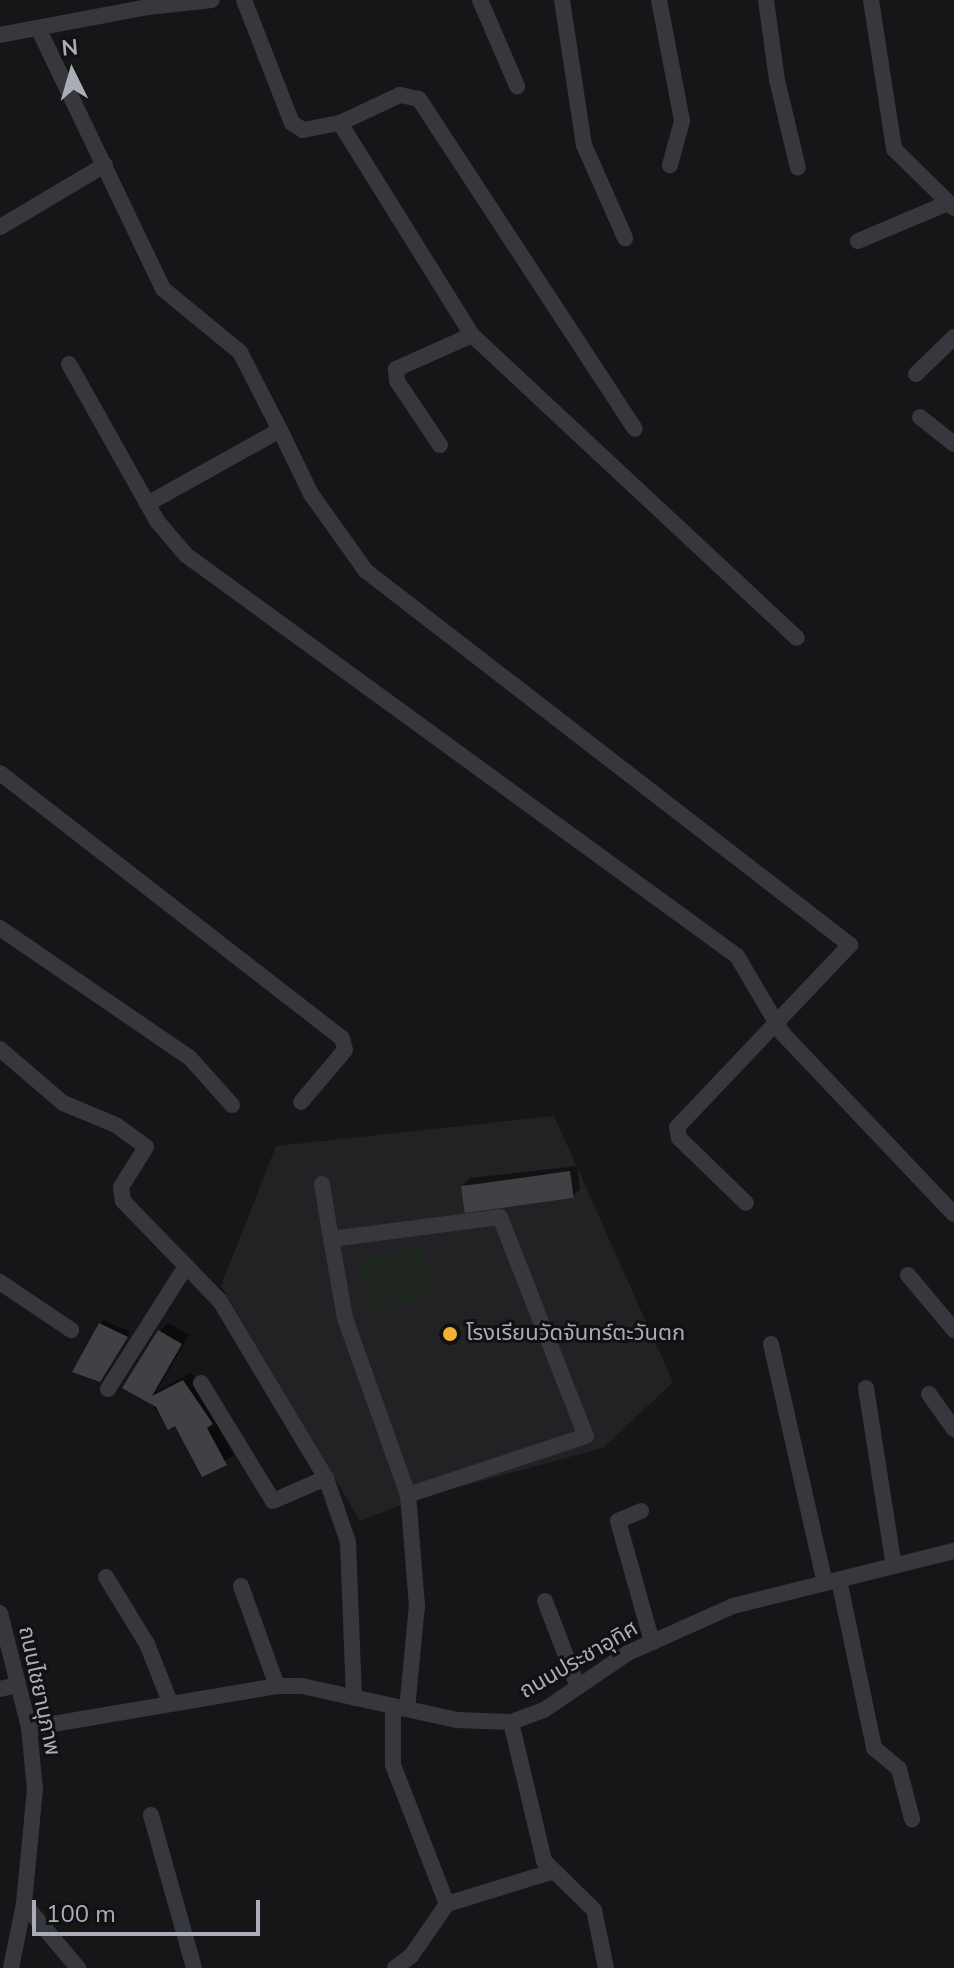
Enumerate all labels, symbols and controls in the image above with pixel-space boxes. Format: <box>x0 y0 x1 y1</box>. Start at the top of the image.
north arrow <box>32 32 112 112</box>
text: N <box>60 32 79 64</box>
place label: โรงเรียนวัดจันทร์ตะวันตก <box>466 1321 685 1347</box>
marker: โรงเรียนวัดจันทร์ตะวันตก <box>441 1325 459 1343</box>
street label: ถนนประชาอุทิศ <box>515 1615 643 1705</box>
street label: ถนนไชยานุภาพ <box>12 1624 66 1758</box>
scale bar <box>36 1884 264 1934</box>
text: 100 m <box>46 1898 116 1930</box>

